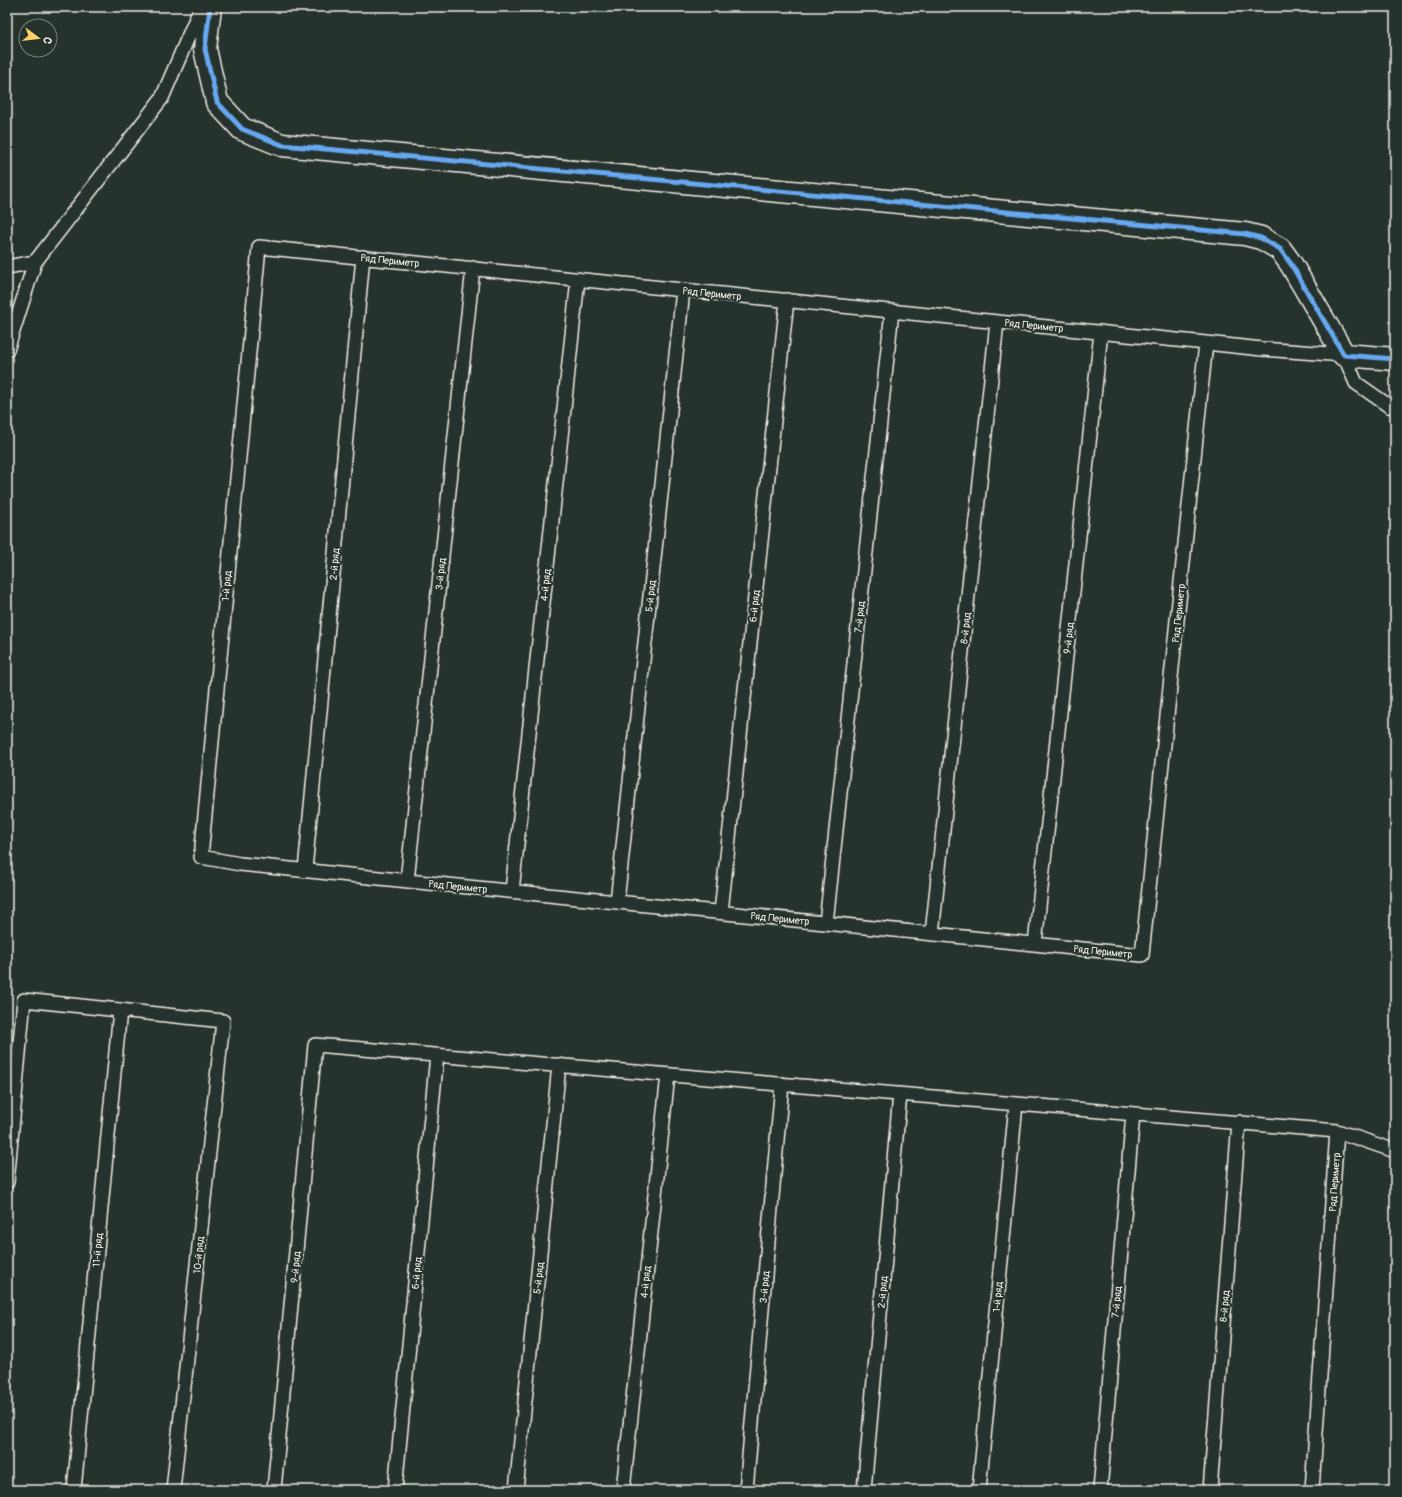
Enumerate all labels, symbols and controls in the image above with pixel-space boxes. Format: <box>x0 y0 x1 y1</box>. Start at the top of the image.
north arrow <box>18 18 58 58</box>
text: С <box>40 35 54 46</box>
street label: Ряд Периметр <box>360 252 420 270</box>
street label: Ряд Периметр <box>682 285 742 303</box>
street label: Ряд Периметр <box>1004 317 1064 335</box>
street label: 2-й ряд <box>328 548 342 581</box>
street label: 3-й ряд <box>433 557 449 591</box>
street label: 4-й ряд <box>538 568 554 602</box>
street label: 1-й ряд <box>220 570 234 602</box>
street label: 5-й ряд <box>643 580 659 613</box>
street label: Ряд Периметр <box>1170 583 1188 643</box>
street label: 6-й ряд <box>747 589 763 623</box>
street label: 7-й ряд <box>852 601 868 634</box>
street label: 8-й ряд <box>958 612 974 644</box>
street label: 9-й ряд <box>1061 622 1077 655</box>
street label: Ряд Периметр <box>428 878 488 896</box>
street label: Ряд Периметр <box>750 910 810 928</box>
street label: Ряд Периметр <box>1073 943 1133 961</box>
street label: Ряд Периметр <box>1327 1152 1343 1212</box>
street label: 11-й ряд <box>91 1232 105 1268</box>
street label: 10-й ряд <box>191 1236 207 1274</box>
street label: 9-й ряд <box>289 1251 303 1283</box>
street label: 6-й ряд <box>410 1256 424 1290</box>
street label: 5-й ряд <box>531 1262 547 1295</box>
street label: 4-й ряд <box>638 1265 654 1299</box>
street label: 3-й ряд <box>758 1271 772 1304</box>
street label: 2-й ряд <box>876 1276 890 1309</box>
street label: 1-й ряд <box>991 1281 1005 1313</box>
street label: 7-й ряд <box>1110 1286 1124 1319</box>
street label: 8-й ряд <box>1218 1290 1232 1322</box>

